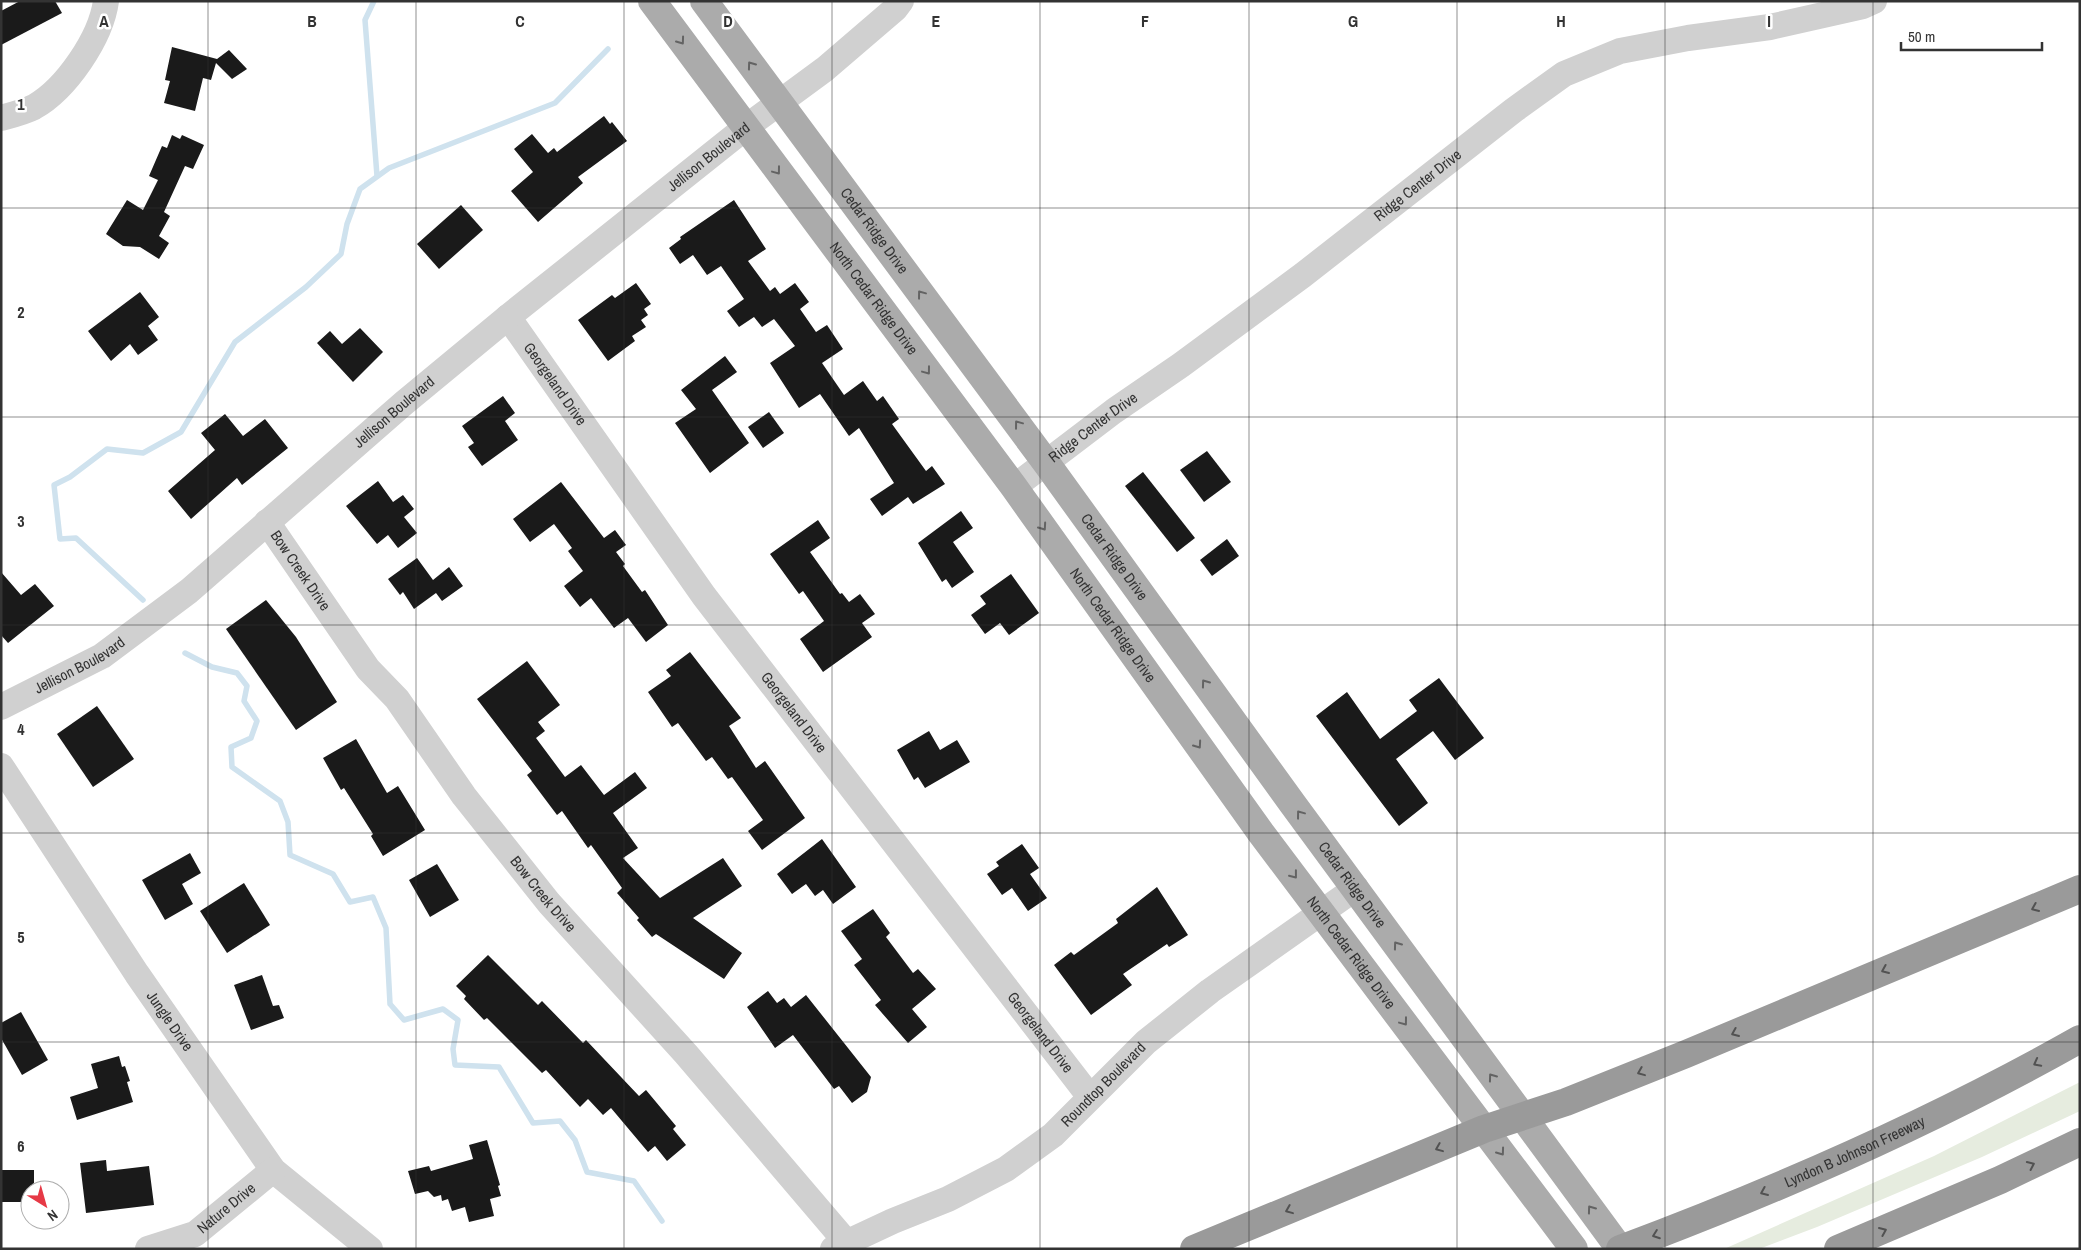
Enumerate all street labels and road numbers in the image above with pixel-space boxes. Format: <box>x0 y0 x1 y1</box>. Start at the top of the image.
street label: Jellison Boulevard <box>663 117 754 196</box>
street label: Ridge Center Drive <box>1369 144 1466 226</box>
street label: Cedar Ridge Drive <box>836 183 914 278</box>
street label: North Cedar Ridge Drive <box>825 237 923 359</box>
street label: Georgeland Drive <box>519 338 592 430</box>
street label: Jellison Boulevard <box>349 371 439 452</box>
street label: Ridge Center Drive <box>1044 387 1142 467</box>
street label: Cedar Ridge Drive <box>1076 509 1153 605</box>
street label: Bow Creek Drive <box>266 526 336 615</box>
street label: North Cedar Ridge Drive <box>1065 564 1161 687</box>
street label: Jellison Boulevard <box>31 632 129 698</box>
street label: Georgeland Drive <box>756 667 832 757</box>
street label: Cedar Ridge Drive <box>1314 837 1392 932</box>
street label: Bow Creek Drive <box>506 851 581 936</box>
street label: North Cedar Ridge Drive <box>1302 892 1401 1013</box>
street label: Jungle Drive <box>142 987 199 1055</box>
street label: Georgeland Drive <box>1003 987 1079 1077</box>
street label: Roundtop Boulevard <box>1056 1037 1150 1131</box>
street label: Lyndon B Johnson Freeway <box>1781 1110 1929 1192</box>
street label: Nature Drive <box>192 1177 260 1238</box>

